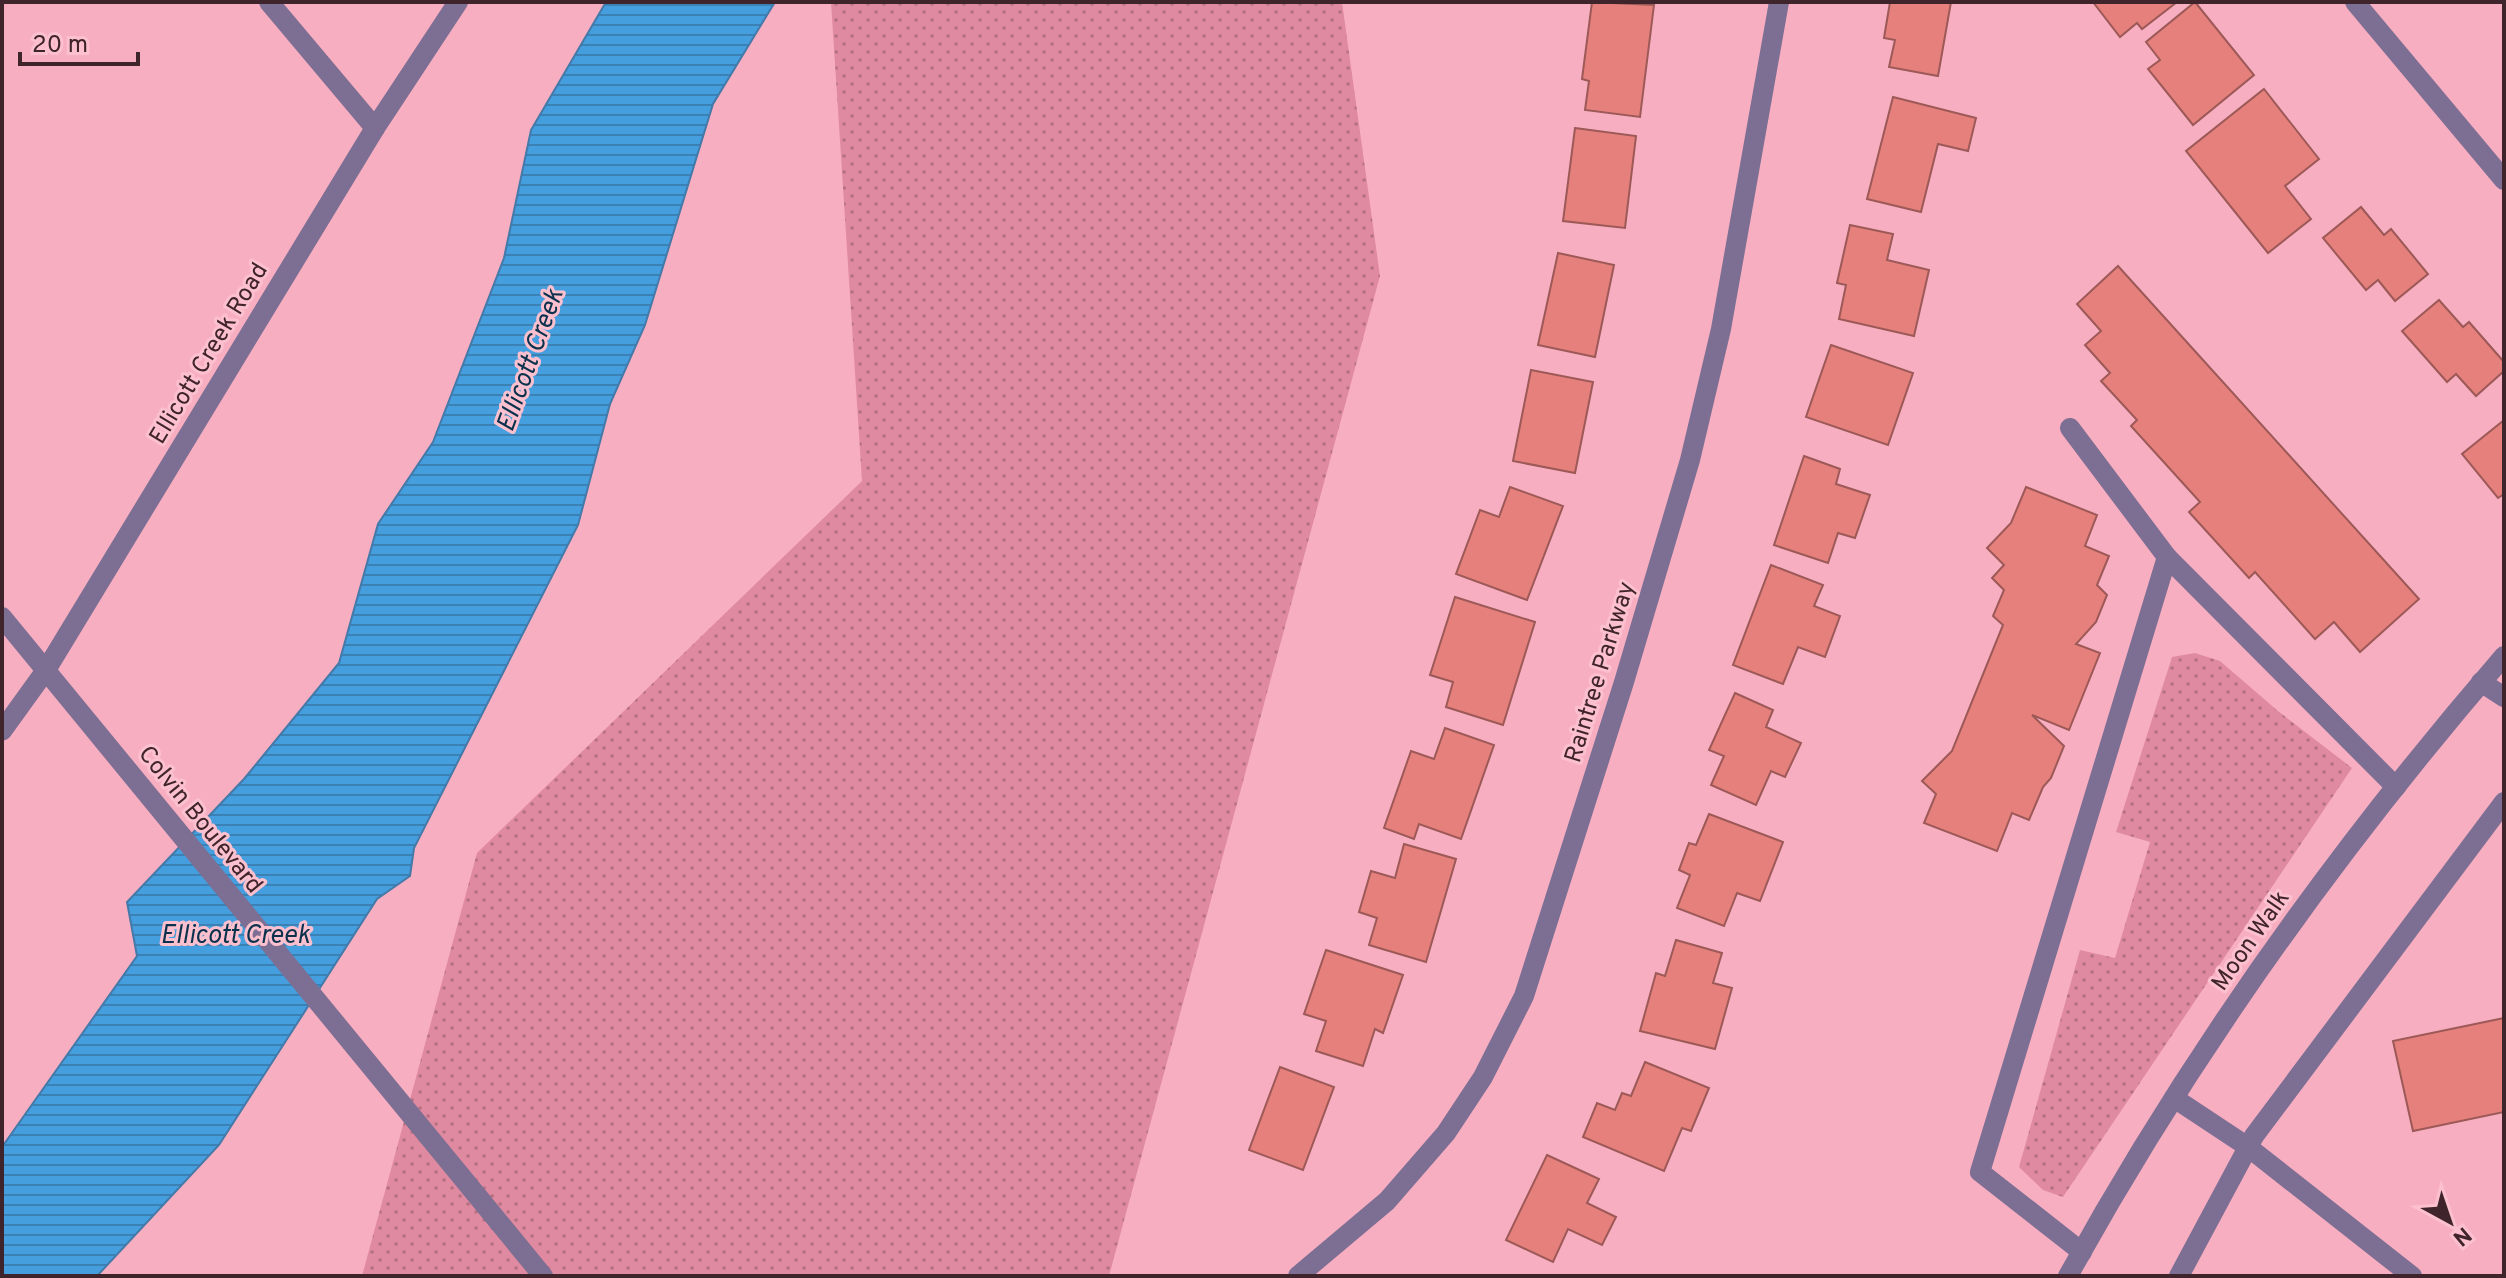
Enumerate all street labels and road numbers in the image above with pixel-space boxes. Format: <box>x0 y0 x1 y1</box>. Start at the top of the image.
street label: Ellicott Creek Road <box>144 258 276 450</box>
street label: Raintree Parkway <box>1559 578 1643 767</box>
street label: Colvin Boulevard <box>131 740 268 900</box>
street label: Moon Walk <box>2206 885 2297 997</box>

